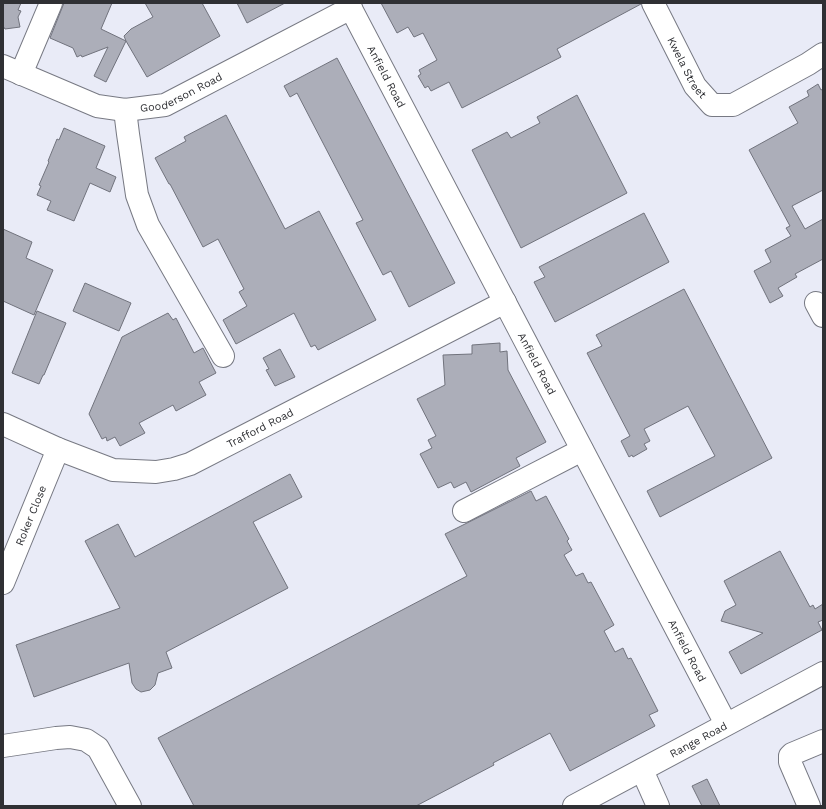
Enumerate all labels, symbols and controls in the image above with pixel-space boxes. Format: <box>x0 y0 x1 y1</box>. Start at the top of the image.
street label: Kwela Street <box>664 35 709 102</box>
street label: Anfield Road <box>364 43 408 110</box>
street label: Gooderson Road <box>139 70 225 115</box>
street label: Anfield Road <box>515 330 558 397</box>
street label: Trafford Road <box>225 406 296 451</box>
street label: Roker Close <box>13 484 49 548</box>
street label: Anfield Road <box>665 617 709 684</box>
street label: Range Road <box>668 719 730 761</box>

